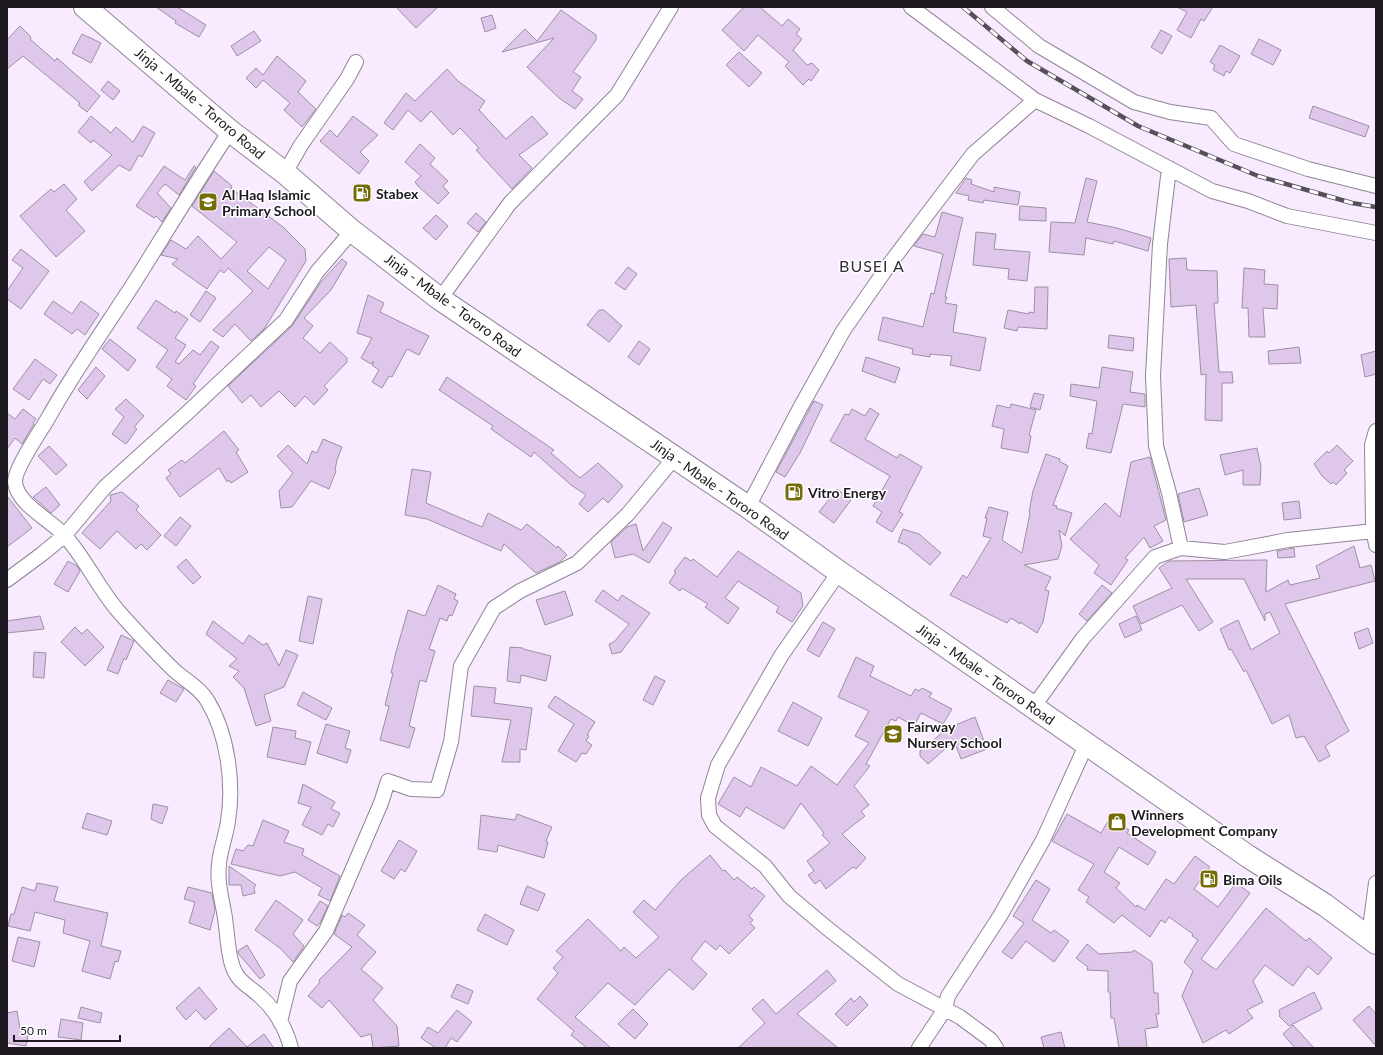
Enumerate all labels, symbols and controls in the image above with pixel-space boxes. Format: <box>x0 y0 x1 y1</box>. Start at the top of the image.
street label: Jinja - Mbale - Tororo Road <box>131 44 269 162</box>
fuel station icon: Stabex <box>351 182 373 204</box>
place label: Stabex <box>376 185 419 202</box>
place label: Al Haq Islamic Primary School <box>221 186 316 219</box>
school or university icon: Al Haq Islamic Primary School <box>197 191 219 213</box>
street label: Jinja - Mbale - Tororo Road <box>381 250 525 360</box>
district label: BUSEI A <box>839 256 905 275</box>
street label: Jinja - Mbale - Tororo Road <box>648 435 792 543</box>
fuel station icon: Vitro Energy <box>783 481 805 503</box>
place label: Vitro Energy <box>807 484 887 501</box>
street label: Jinja - Mbale - Tororo Road <box>914 620 1058 728</box>
place label: Fairway Nursery School <box>907 718 1002 751</box>
school or university icon: Fairway Nursery School <box>882 723 904 745</box>
place label: Winners Development Company <box>1131 806 1278 839</box>
shop icon: Winners Development Company <box>1106 811 1128 833</box>
fuel station icon: Bima Oils <box>1198 868 1220 890</box>
place label: Bima Oils <box>1223 871 1282 888</box>
scale bar <box>14 1017 120 1043</box>
text: 50 m <box>20 1023 47 1038</box>

